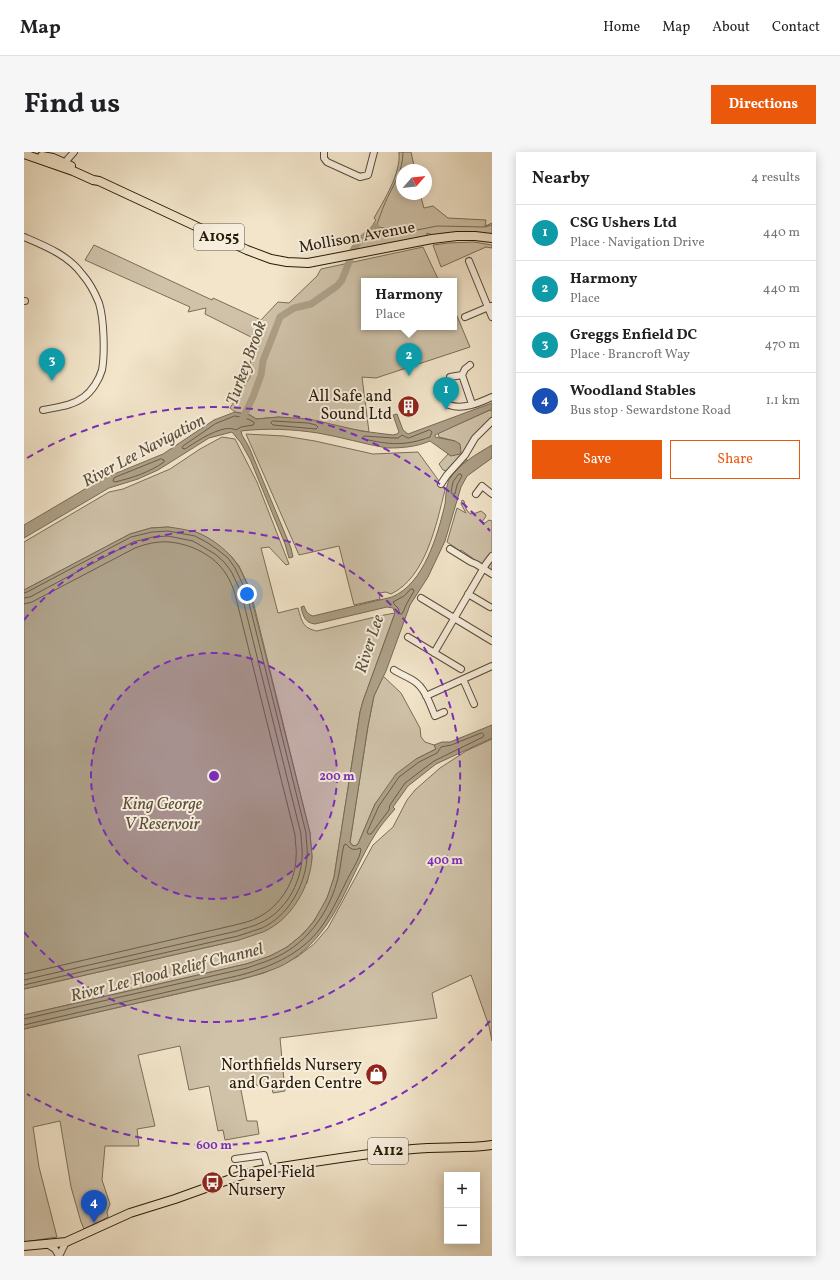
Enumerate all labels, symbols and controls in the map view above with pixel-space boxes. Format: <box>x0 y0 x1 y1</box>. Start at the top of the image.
text: Map <box>20 15 61 41</box>
text: Home <box>603 18 640 37</box>
text: Map <box>662 18 690 37</box>
text: About <box>712 18 750 37</box>
text: Contact <box>772 18 820 37</box>
text: Find us <box>24 85 120 124</box>
button: Directions <box>711 85 816 124</box>
north arrow <box>396 164 432 200</box>
text: Nearby <box>532 167 590 190</box>
text: 4 results <box>751 169 800 187</box>
text: CSG Ushers Ltd <box>570 213 677 234</box>
street label: Mollison Avenue <box>297 217 417 259</box>
road number: A1055 <box>194 224 244 250</box>
text: 1 <box>542 224 548 242</box>
text: 440 m <box>763 224 800 242</box>
text: Place · Navigation Drive <box>570 234 705 252</box>
text: Harmony <box>570 269 637 290</box>
popup <box>361 278 457 330</box>
text: 2 <box>542 280 548 298</box>
text: 440 m <box>763 280 800 298</box>
text: Harmony <box>375 285 443 306</box>
text: Place <box>570 290 600 308</box>
text: Place <box>375 306 405 324</box>
water label: Turkey Brook <box>221 318 273 408</box>
text: Greggs Enfield DC <box>570 325 697 346</box>
text: 3 <box>542 336 548 354</box>
text: 470 m <box>765 336 800 354</box>
pin: 2 <box>396 343 422 376</box>
text: Place · Brancroft Way <box>570 346 690 364</box>
pin: 3 <box>39 348 65 381</box>
pin: 1 <box>433 377 459 410</box>
text: Woodland Stables <box>570 381 696 402</box>
place label: All Safe and Sound Ltd <box>308 386 392 426</box>
text: 4 <box>541 392 549 410</box>
text: 1.1 km <box>766 392 800 410</box>
building icon: All Safe and Sound Ltd <box>395 393 421 419</box>
text: Bus stop · Sewardstone Road <box>570 402 731 420</box>
water label: River Lee Navigation <box>78 409 210 493</box>
button: Save <box>532 440 662 479</box>
button: Share <box>670 440 800 479</box>
your location <box>237 584 257 604</box>
water label: River Lee <box>350 611 390 676</box>
centre of rings <box>207 769 221 783</box>
text: 200 m <box>319 769 355 785</box>
water label: King George V Reservoir <box>122 793 203 836</box>
text: 400 m <box>427 853 463 869</box>
water label: River Lee Flood Relief Channel <box>68 938 266 1008</box>
place label: Northfields Nursery and Garden Centre <box>221 1055 362 1095</box>
shop icon: Northfields Nursery and Garden Centre <box>364 1062 390 1088</box>
text: 600 m <box>196 1138 232 1154</box>
road number: A112 <box>368 1138 408 1164</box>
place label: Chapel Field Nursery <box>228 1162 315 1202</box>
bus stop icon: Chapel Field Nursery <box>200 1169 226 1195</box>
map controls <box>444 1172 480 1244</box>
button: + <box>444 1172 480 1208</box>
pin: 4 <box>81 1190 107 1223</box>
button: − <box>444 1208 480 1244</box>

